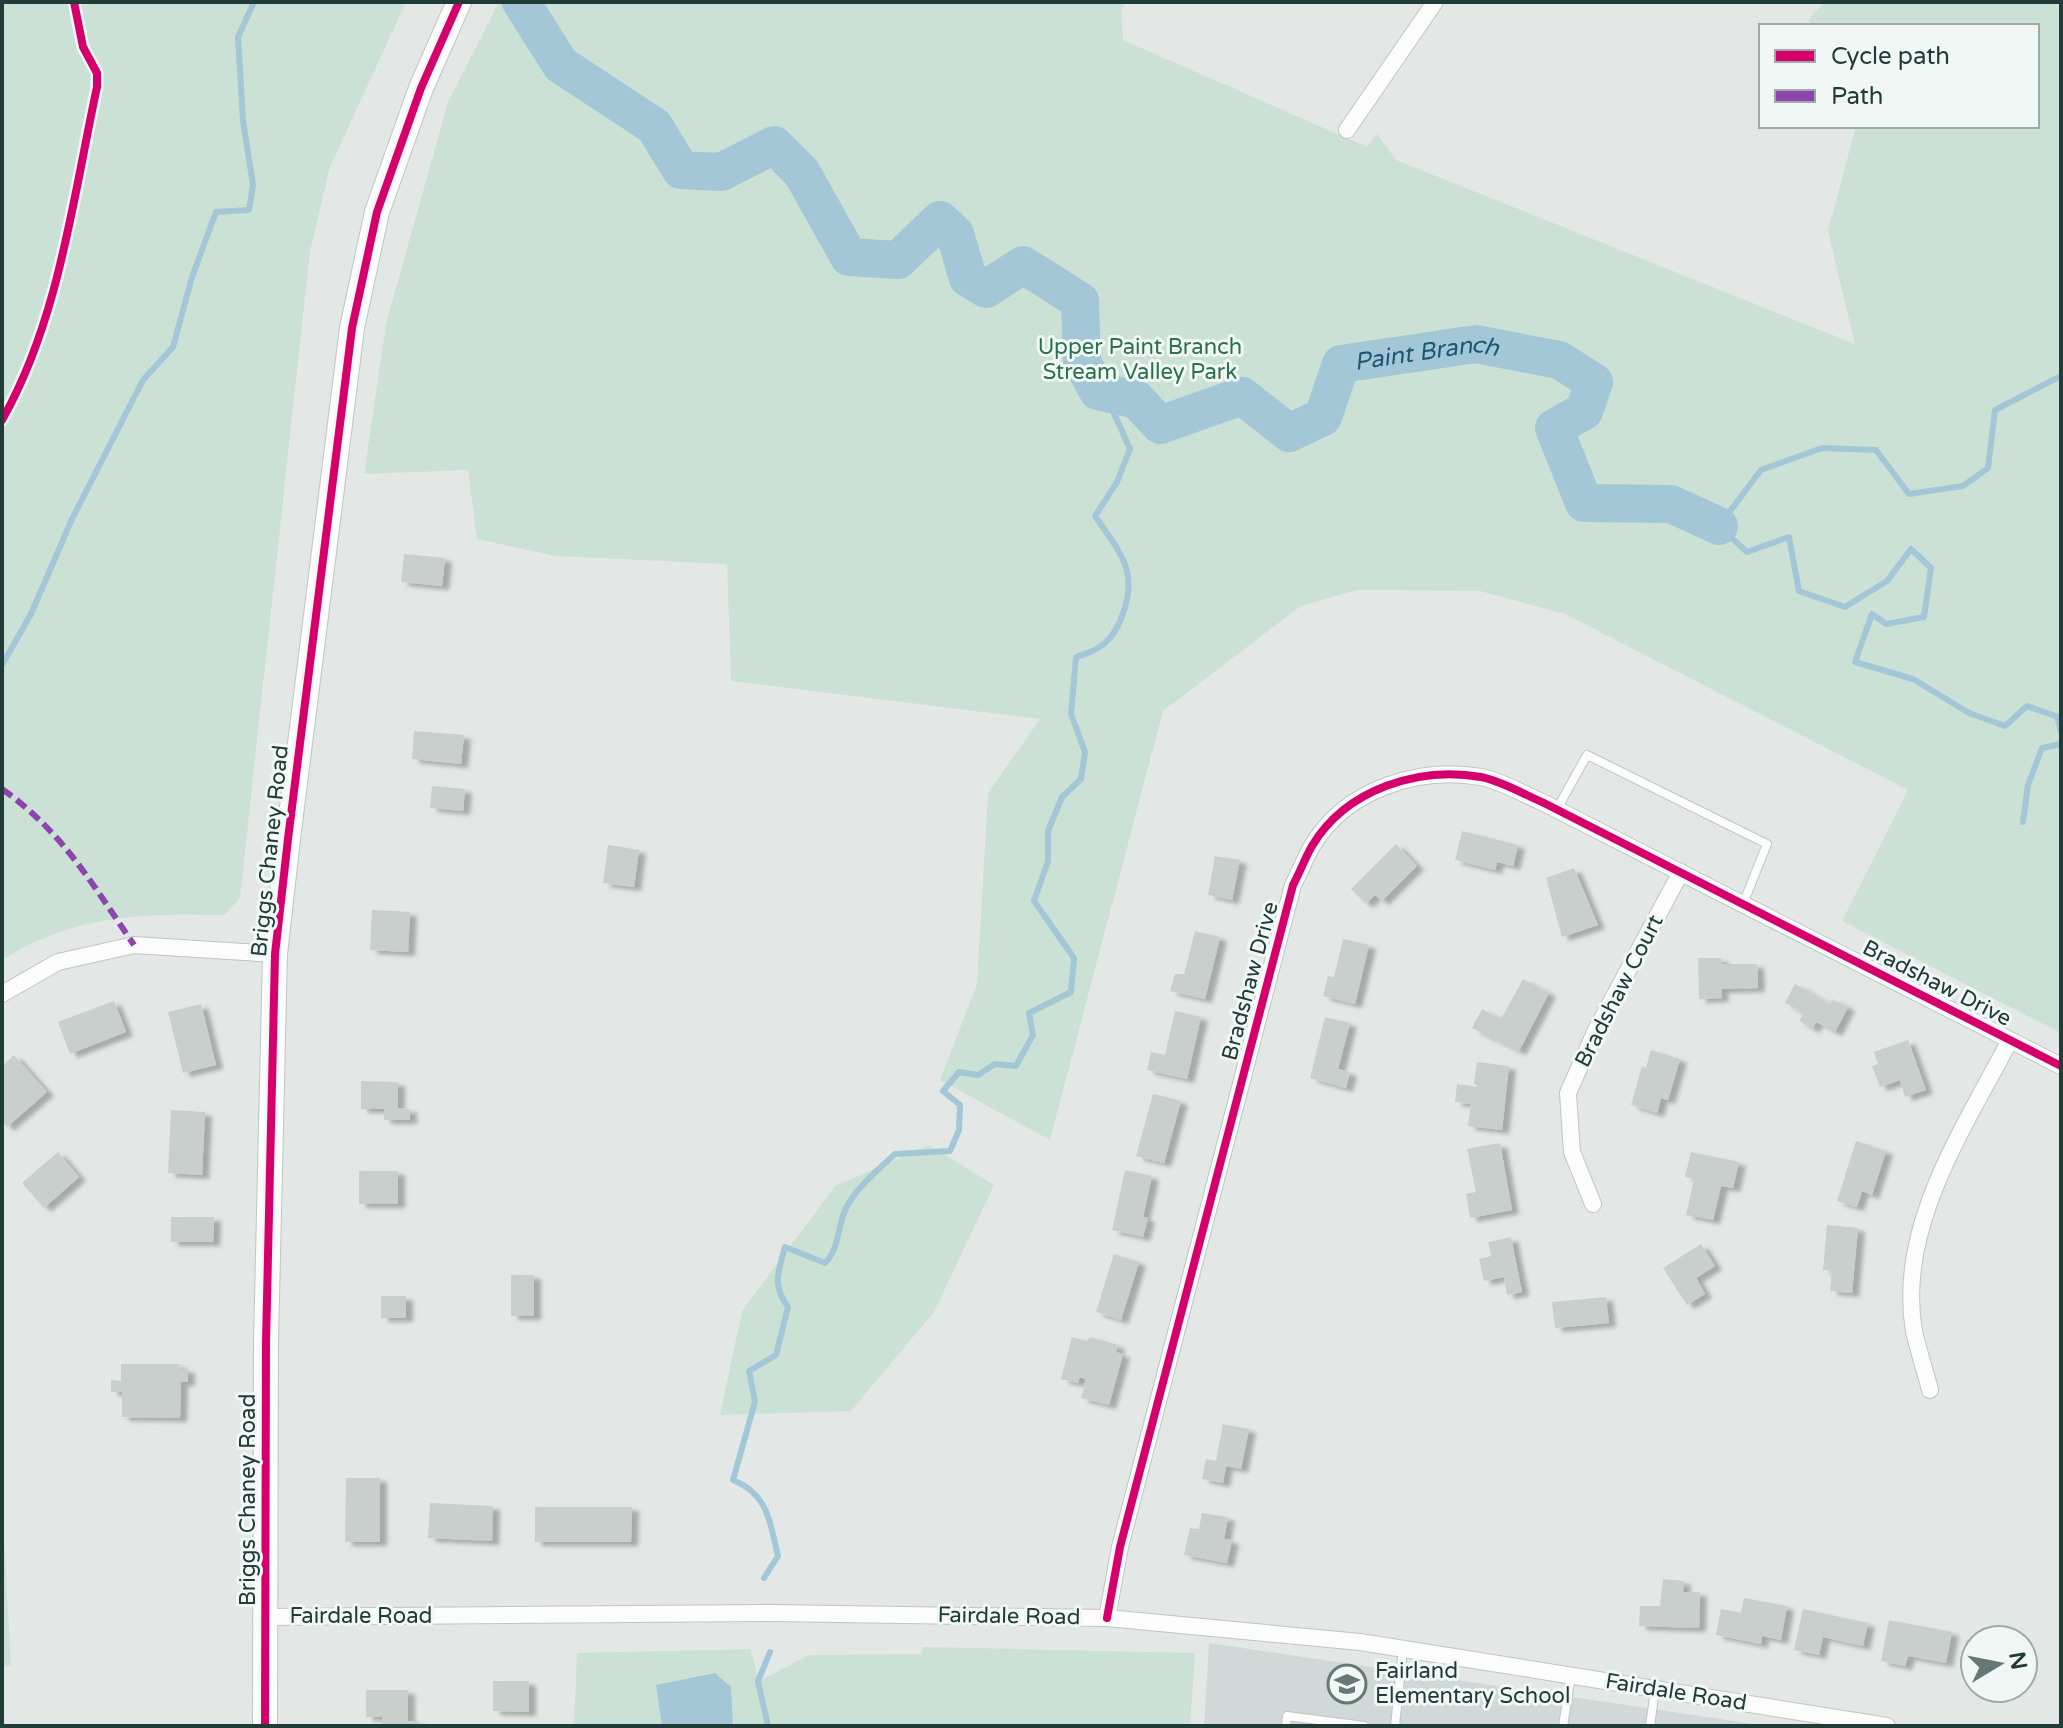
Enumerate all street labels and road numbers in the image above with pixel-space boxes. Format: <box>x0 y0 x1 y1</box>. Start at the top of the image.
street label: Briggs Chaney Road <box>246 744 294 958</box>
street label: Bradshaw Drive <box>1216 899 1284 1063</box>
street label: Bradshaw Court <box>1569 910 1669 1072</box>
street label: Bradshaw Drive <box>1858 934 2016 1032</box>
street label: Briggs Chaney Road <box>235 1394 261 1606</box>
street label: Fairdale Road <box>937 1602 1081 1630</box>
street label: Fairdale Road <box>290 1603 432 1629</box>
street label: Fairdale Road <box>1603 1668 1749 1716</box>

